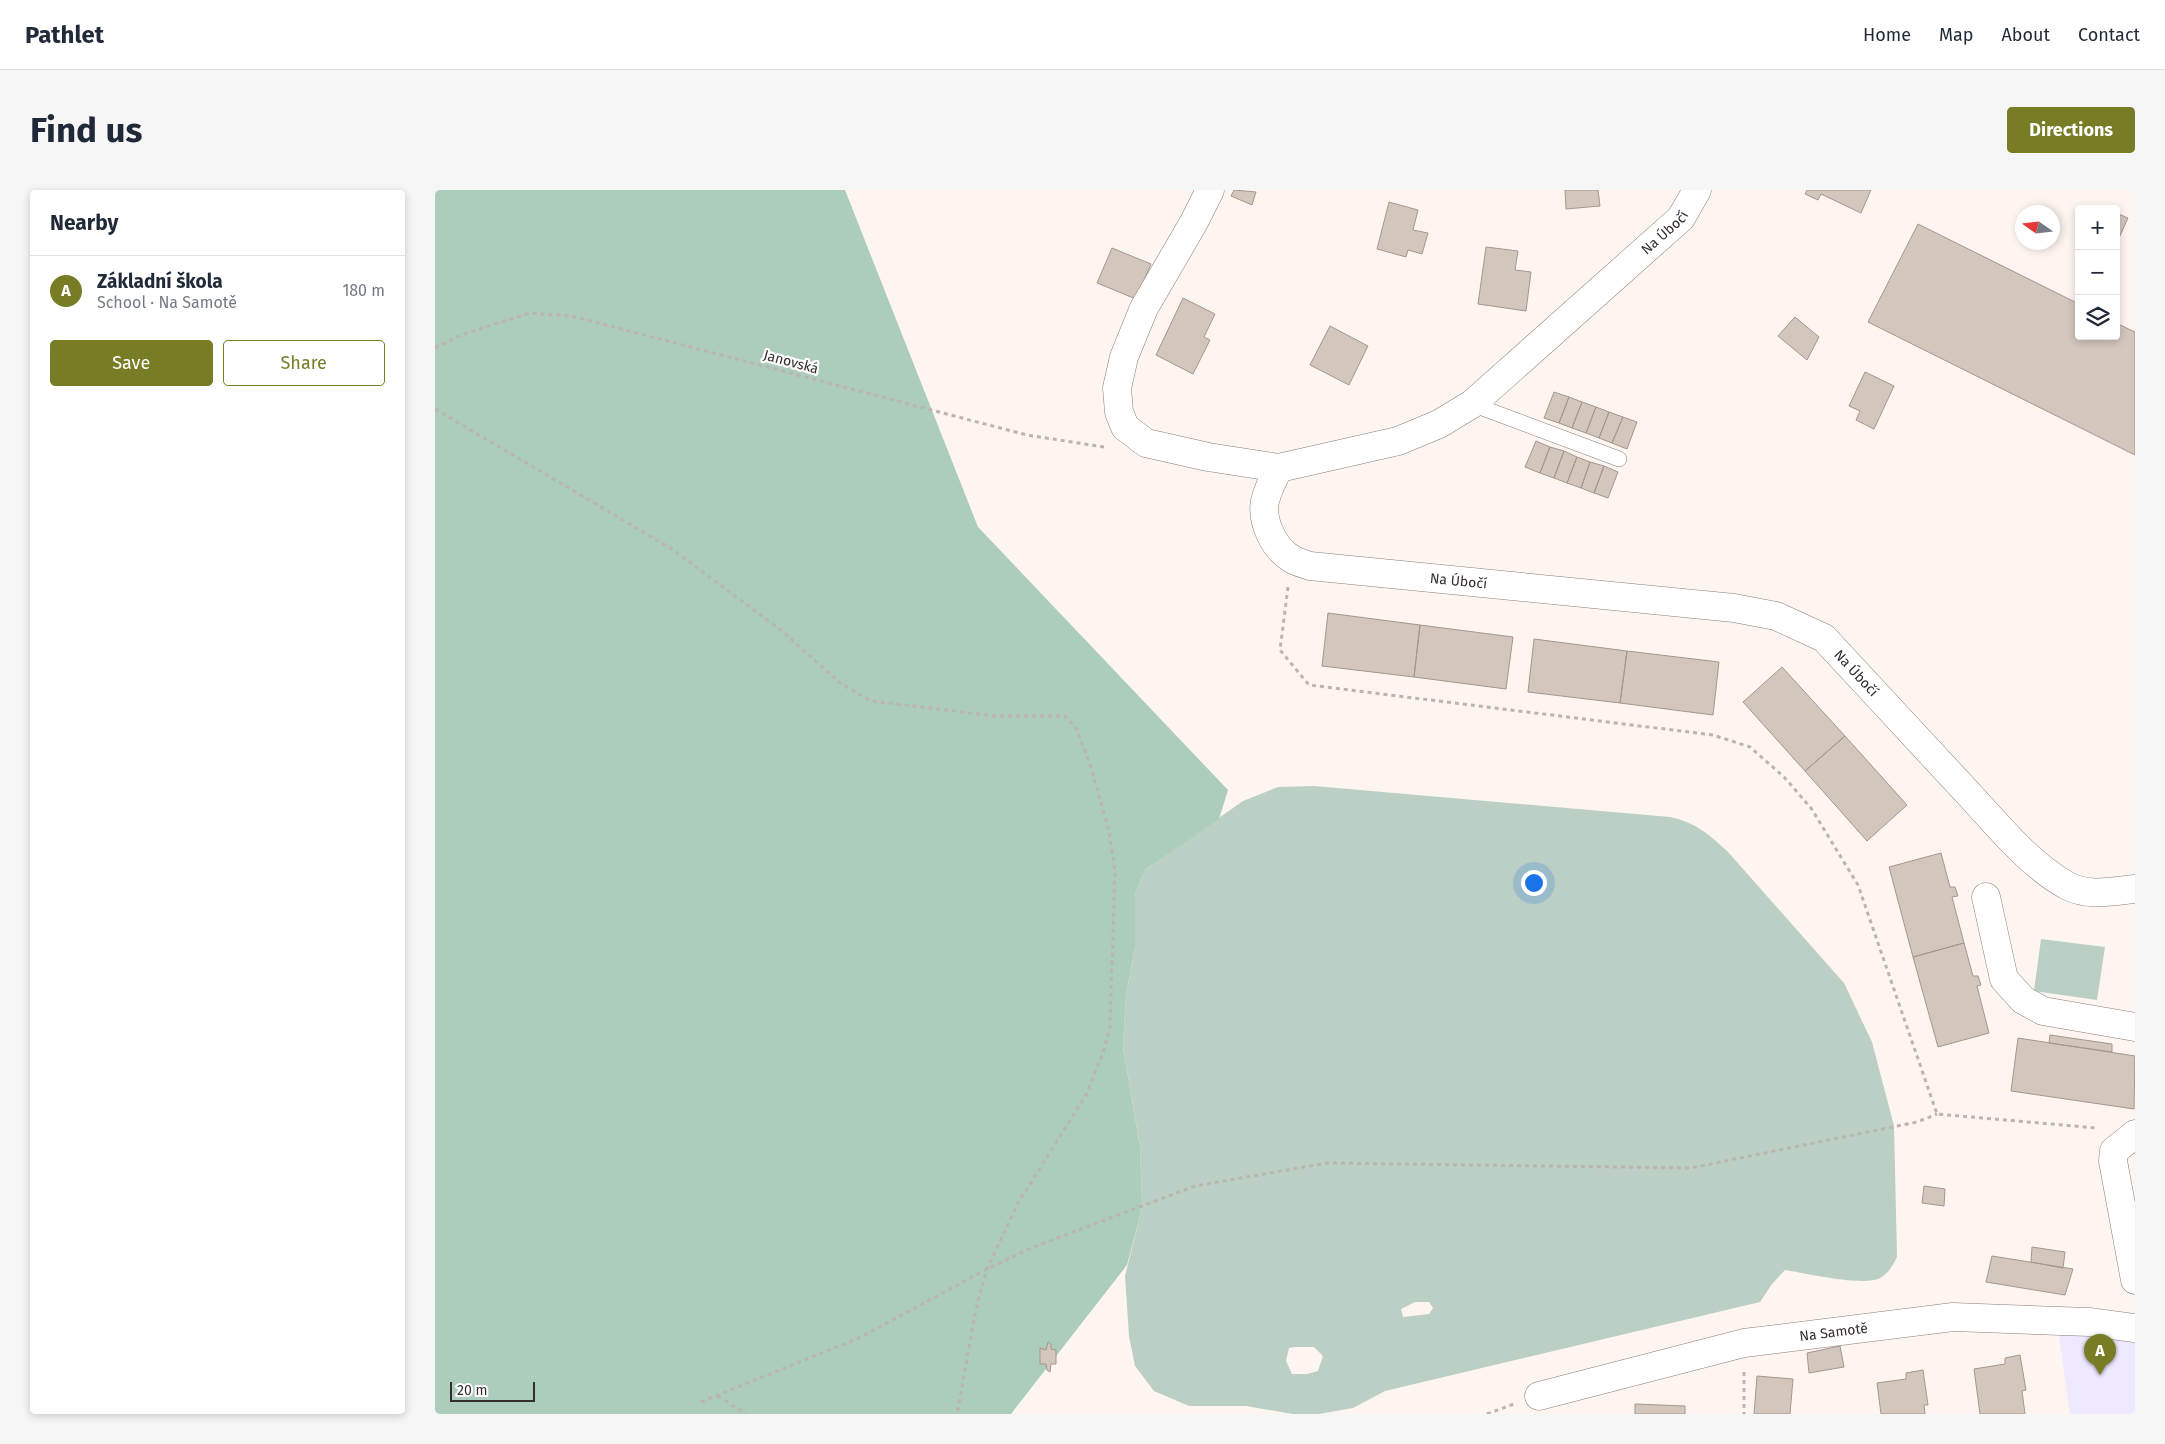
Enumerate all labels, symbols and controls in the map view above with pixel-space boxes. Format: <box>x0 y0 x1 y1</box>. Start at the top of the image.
text: Pathlet <box>25 21 104 49</box>
text: Home <box>1863 24 1911 46</box>
text: Map <box>1939 24 1973 46</box>
text: About <box>2001 24 2050 46</box>
text: Contact <box>2078 24 2140 46</box>
button: Directions <box>2007 107 2135 153</box>
text: Find us <box>30 109 142 151</box>
north arrow <box>2015 205 2060 250</box>
map controls <box>2075 205 2120 340</box>
button: + <box>2075 205 2120 250</box>
street label: Na Úbočí <box>1638 208 1692 258</box>
text: Nearby <box>50 210 118 236</box>
button: − <box>2075 250 2120 295</box>
text: Základní škola <box>97 270 223 293</box>
text: A <box>61 281 71 300</box>
text: 180 m <box>342 281 385 300</box>
text: School · Na Samotě <box>97 293 237 312</box>
button: layers <box>2075 295 2120 340</box>
button: Save <box>50 340 213 386</box>
button: Share <box>223 340 385 386</box>
street label: Janovská <box>762 347 820 377</box>
street label: Na Úbočí <box>1429 569 1488 592</box>
street label: Na Úbočí <box>1831 646 1882 700</box>
your location <box>1521 870 1547 896</box>
street label: Na Samotě <box>1798 1319 1869 1345</box>
pin: A <box>2084 1334 2116 1375</box>
scale bar <box>450 1379 535 1402</box>
text: 20 m <box>457 1382 487 1399</box>

